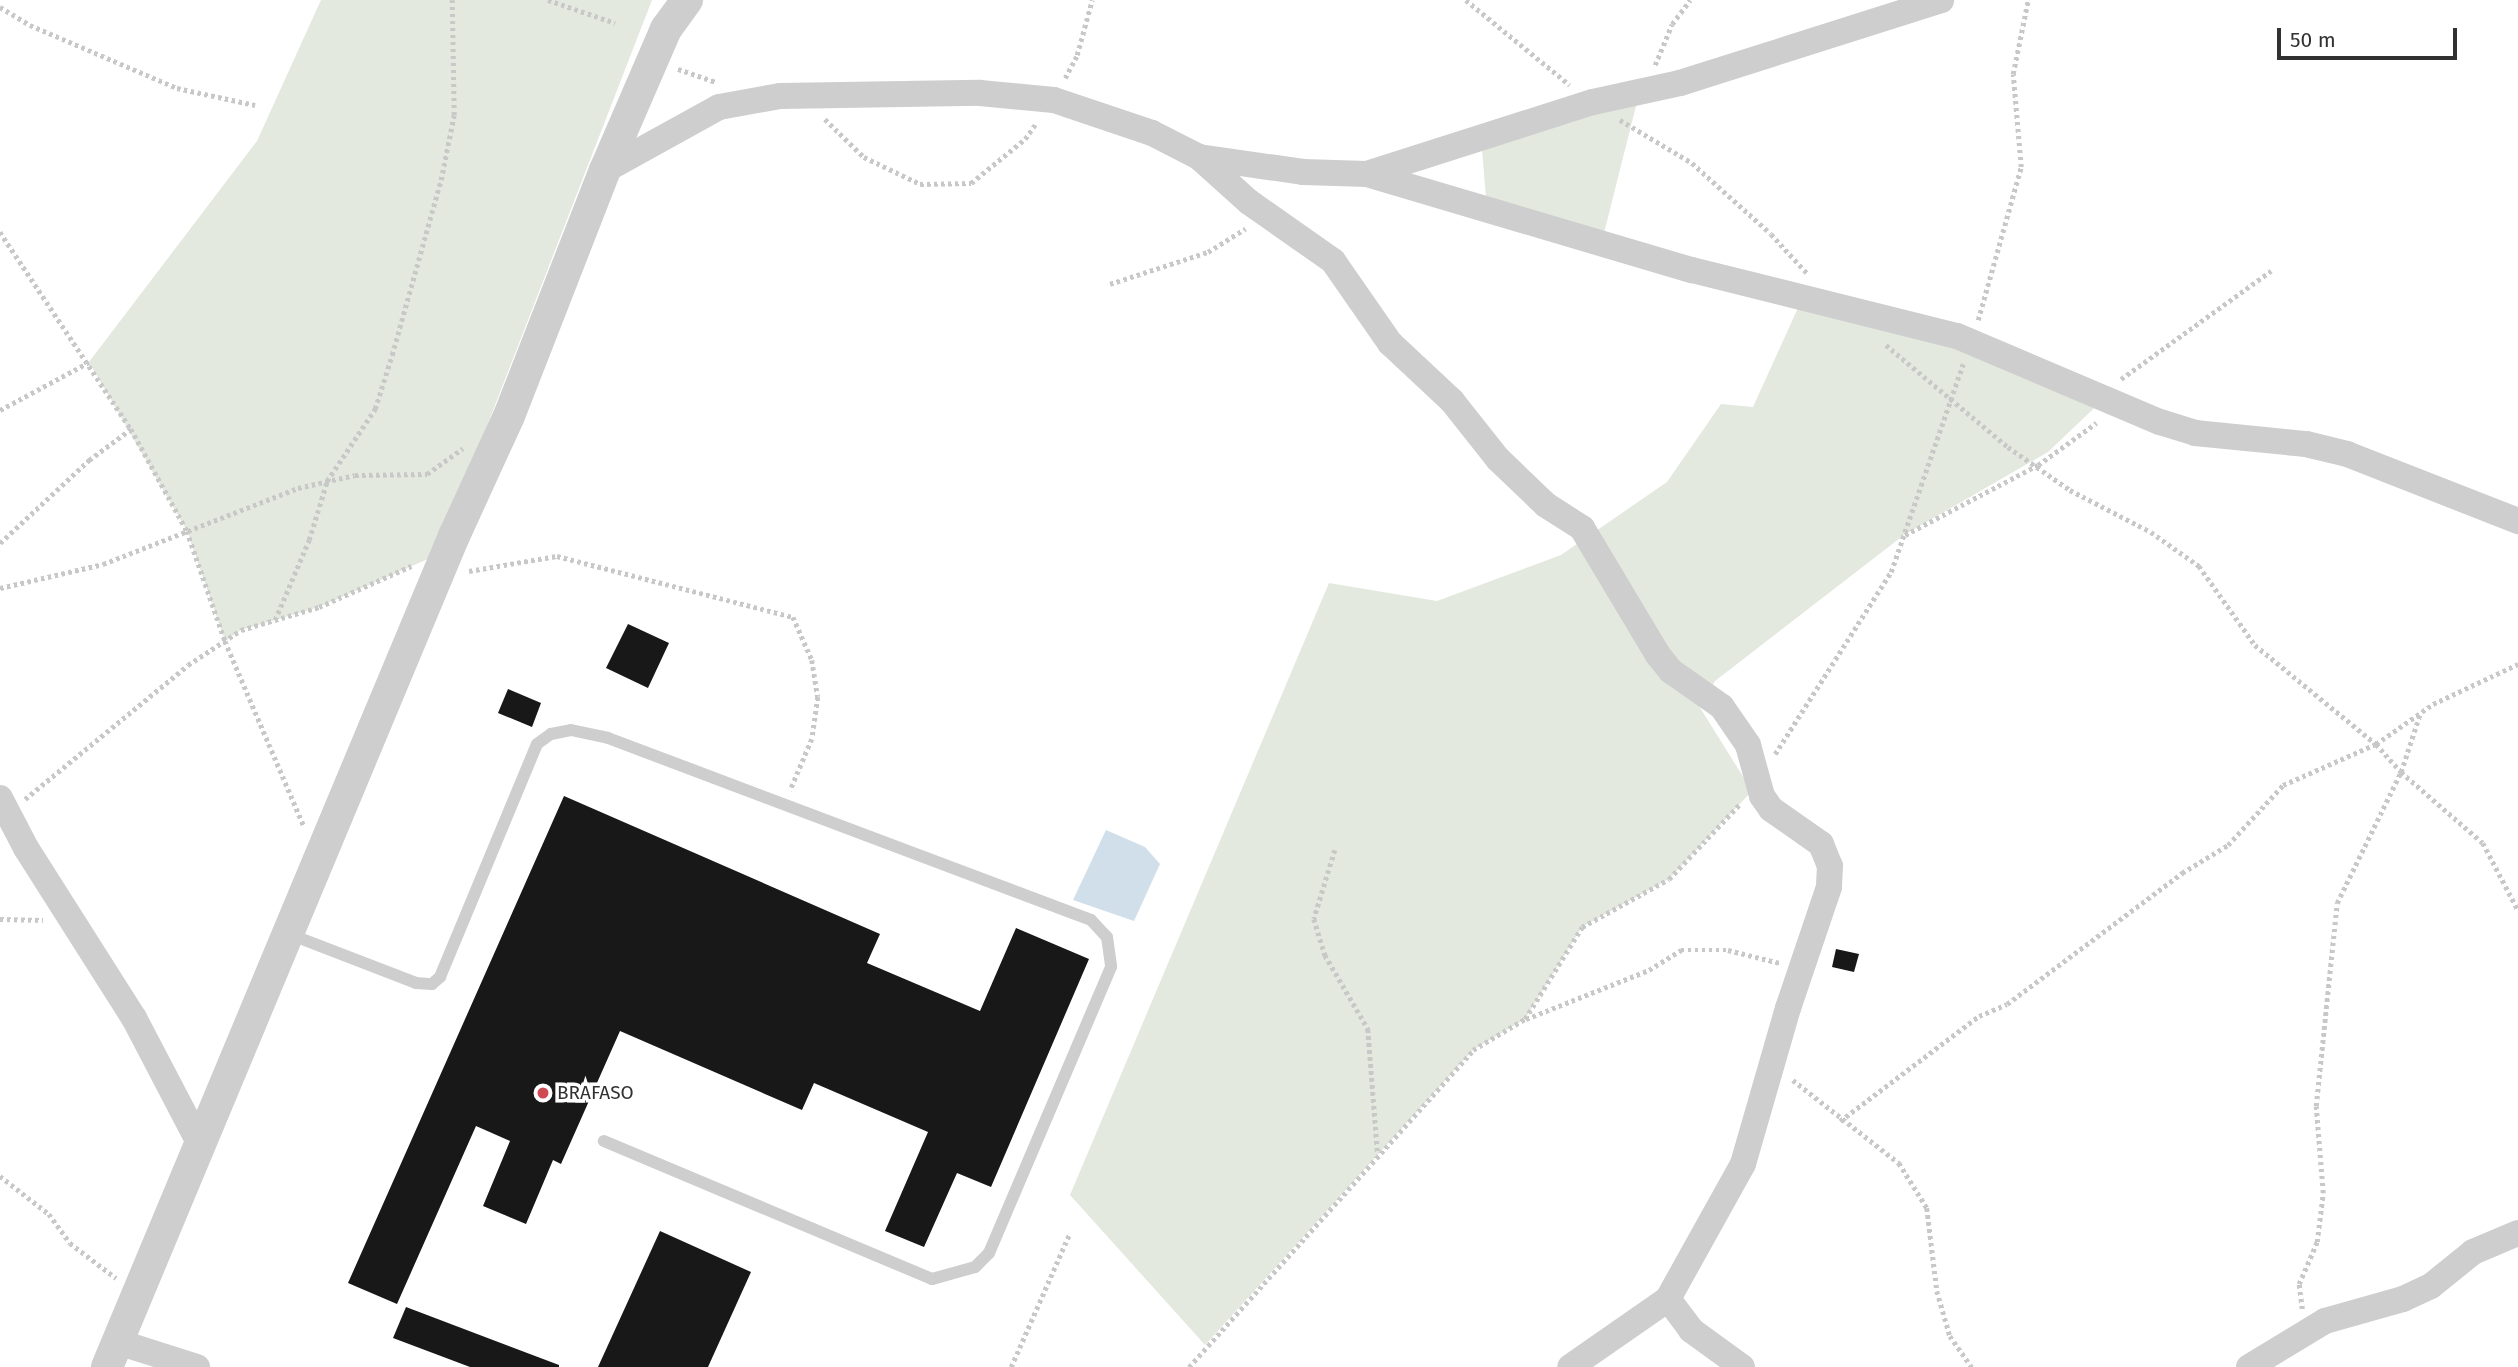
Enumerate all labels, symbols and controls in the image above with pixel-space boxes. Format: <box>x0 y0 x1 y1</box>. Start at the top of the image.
scale bar <box>2280 14 2460 58</box>
text: 50 m <box>2290 27 2336 53</box>
place label: BRAFASO <box>557 1082 634 1104</box>
marker: BRAFASO <box>535 1085 551 1101</box>

